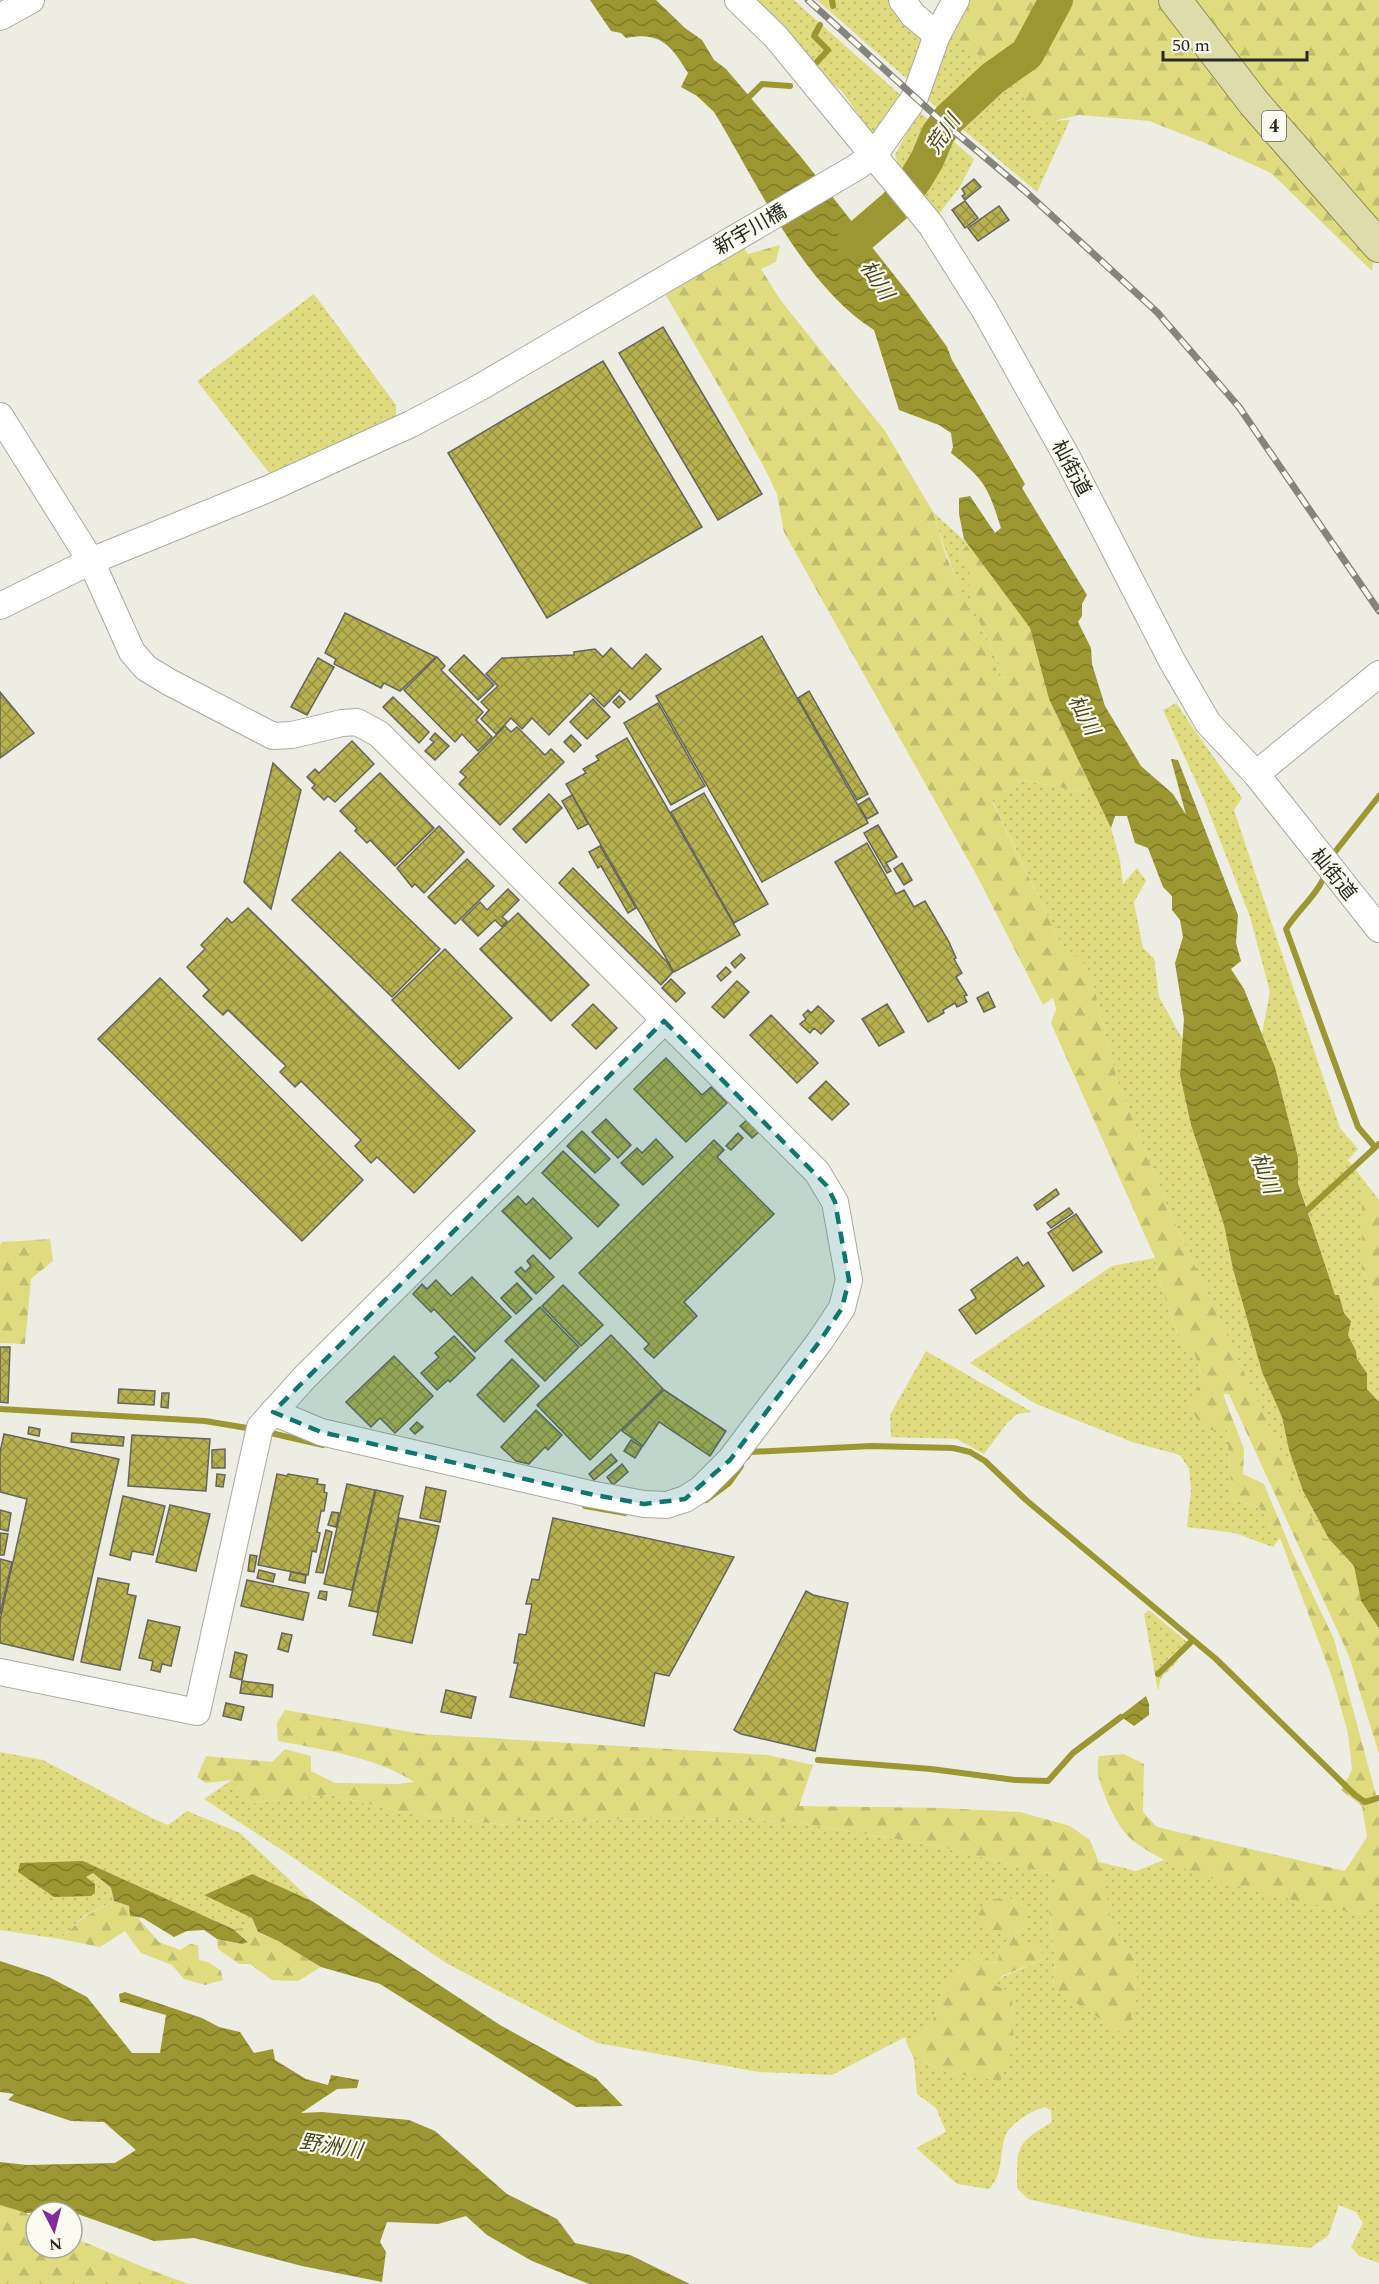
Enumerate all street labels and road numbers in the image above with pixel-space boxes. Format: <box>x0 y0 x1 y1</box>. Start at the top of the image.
road number: 4 <box>1262 111 1286 141</box>
street label: 新宇川橋 <box>708 197 793 263</box>
street label: 杣街道 <box>1044 435 1098 502</box>
street label: 杣街道 <box>1303 842 1364 907</box>

